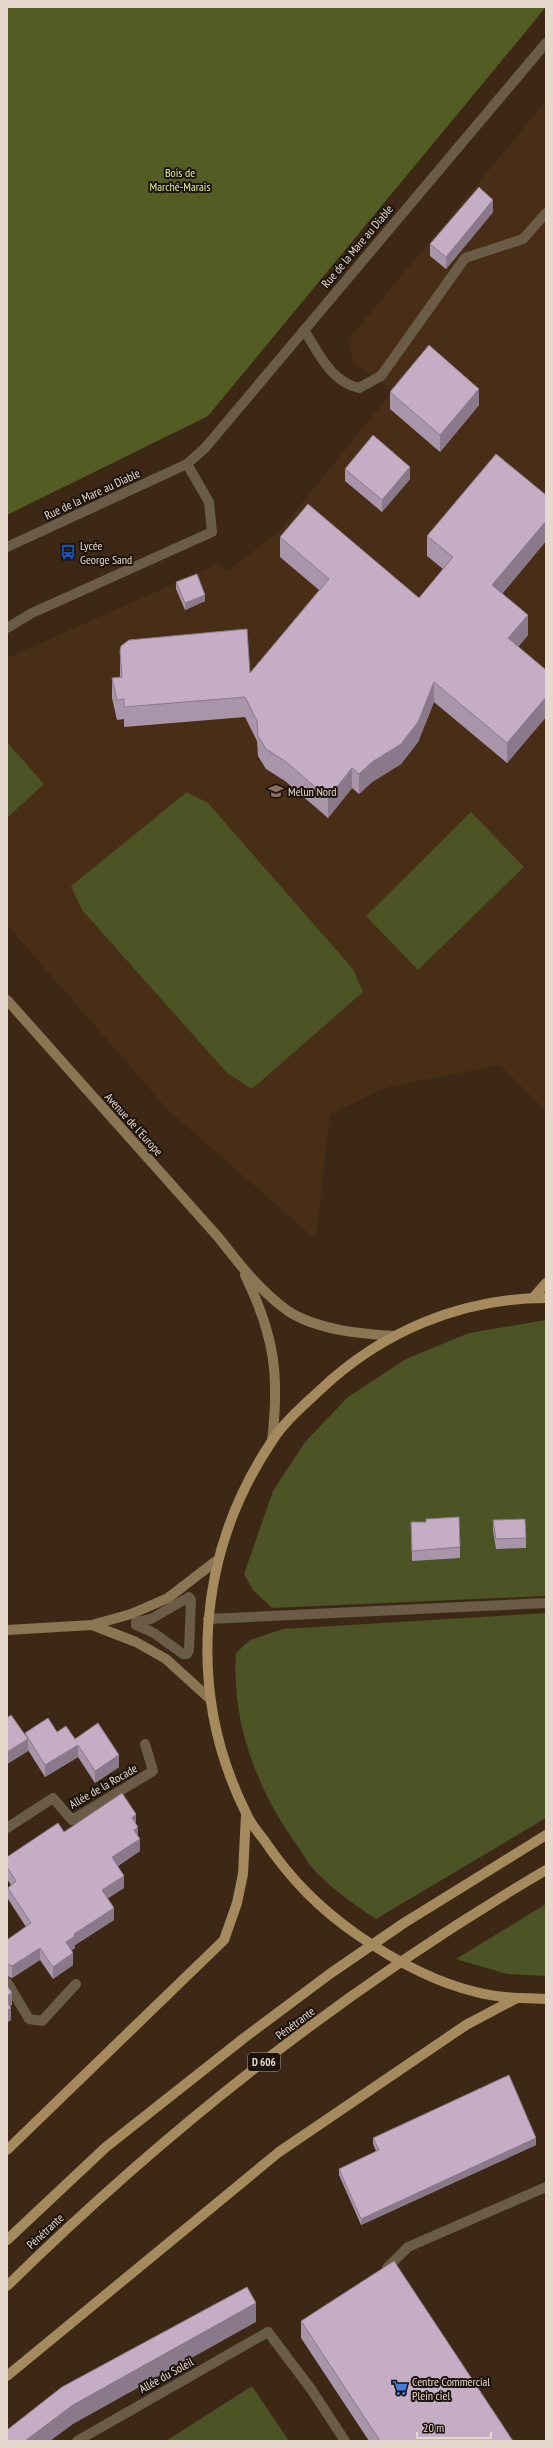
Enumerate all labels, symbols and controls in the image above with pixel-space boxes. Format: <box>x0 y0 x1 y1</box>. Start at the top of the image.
park label: Bois de Marché-Marais <box>150 165 210 194</box>
street label: Rue de la Mare au Diable <box>318 201 396 291</box>
street label: Rue de la Mare au Diable <box>42 465 142 523</box>
place label: Lycée George Sand <box>80 538 132 567</box>
bus stop icon: Lycée George Sand <box>59 543 77 561</box>
school or university icon: Melun Nord <box>267 782 285 800</box>
place label: Melun Nord <box>288 784 337 799</box>
street label: Avenue de l'Europe <box>102 1089 166 1159</box>
street label: Allée de la Rocade <box>66 1760 140 1812</box>
street label: Pénétrante <box>272 2003 318 2043</box>
road number: D 606 <box>248 2053 280 2071</box>
street label: Pénétrante <box>23 2210 67 2252</box>
street label: Allée du Soleil <box>136 2354 196 2396</box>
place label: Centre Commercial Plein ciel <box>412 2374 490 2403</box>
supermarket icon: Centre Commercial Plein ciel <box>391 2379 409 2397</box>
scale bar <box>417 2414 491 2440</box>
text: 20 m <box>423 2420 444 2435</box>

